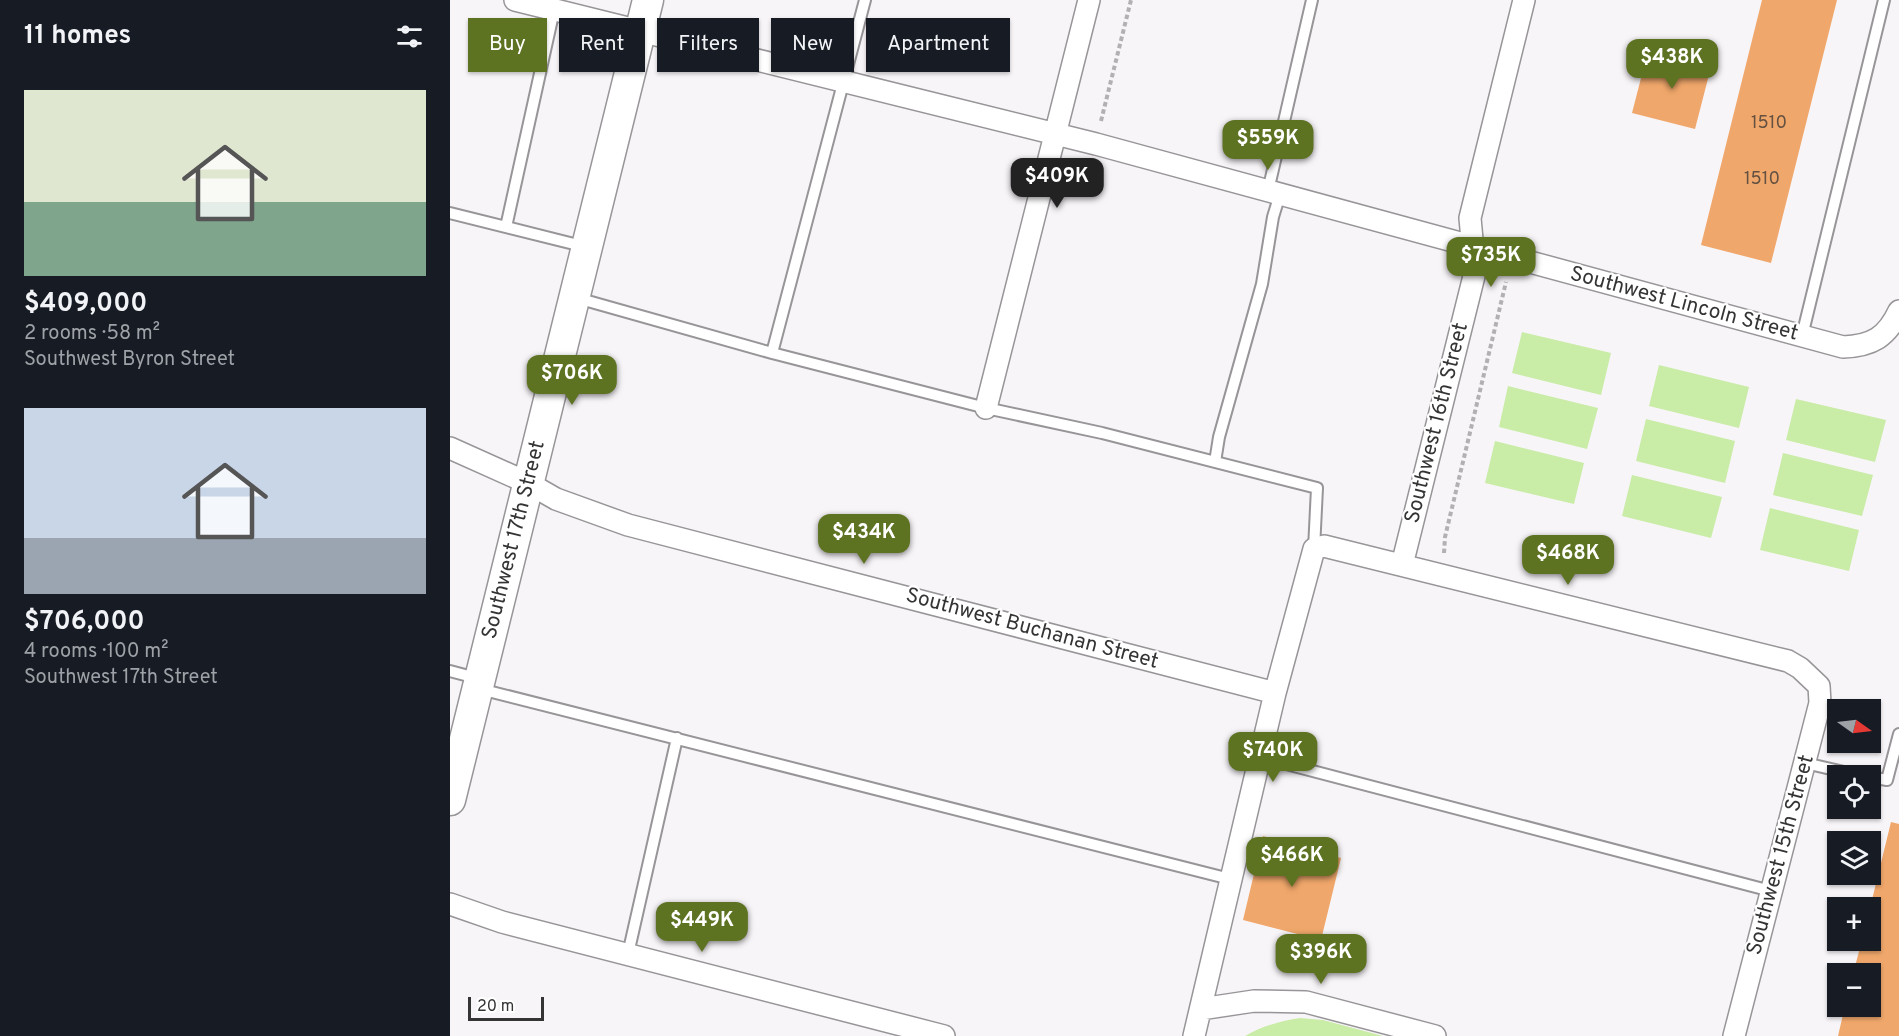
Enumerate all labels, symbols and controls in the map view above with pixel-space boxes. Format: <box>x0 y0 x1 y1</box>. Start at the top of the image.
chip: Buy <box>468 18 547 72</box>
chip: Rent <box>559 18 645 72</box>
chip: Filters <box>657 18 759 72</box>
chip: New <box>771 18 854 72</box>
chip: Apartment <box>866 18 1010 72</box>
text: 11 homes <box>24 20 131 53</box>
icon: filters <box>393 20 426 53</box>
pin: $438K <box>1630 39 1714 90</box>
text: $438K <box>1640 45 1704 71</box>
house number: 1510 <box>1751 112 1787 135</box>
pin: $559K <box>1226 120 1310 171</box>
text: $559K <box>1237 126 1299 152</box>
icon: home <box>171 129 279 237</box>
pin: $409K <box>1015 158 1099 209</box>
text: $409K <box>1025 164 1089 190</box>
house number: 1510 <box>1744 168 1780 191</box>
pin: $735K <box>1449 237 1533 288</box>
text: $735K <box>1461 243 1521 269</box>
street label: Southwest Lincoln Street <box>1567 261 1801 347</box>
text: $409,000 <box>24 288 147 321</box>
street label: Southwest 16th Street <box>1399 320 1475 526</box>
text: 2 rooms · 58 m² <box>24 321 160 347</box>
text: Southwest Byron Street <box>24 347 235 373</box>
pin: $706K <box>530 355 614 406</box>
text: $706K <box>541 361 603 387</box>
street label: Southwest 17th Street <box>476 438 552 642</box>
icon: home <box>171 447 279 555</box>
pin: $434K <box>822 514 906 565</box>
text: $434K <box>832 520 896 546</box>
pin: $468K <box>1526 535 1610 586</box>
text: $468K <box>1536 541 1600 567</box>
street label: Southwest Buchanan Street <box>903 582 1161 676</box>
text: $706,000 <box>24 606 145 639</box>
text: 4 rooms · 100 m² <box>24 639 169 665</box>
text: Southwest 17th Street <box>24 665 218 691</box>
north arrow <box>1827 699 1881 753</box>
map controls <box>1827 699 1881 1017</box>
pin: $740K <box>1231 732 1315 783</box>
text: $740K <box>1242 738 1304 764</box>
street label: Southwest 15th Street <box>1741 752 1821 958</box>
button: locate <box>1827 765 1881 819</box>
button: layers <box>1827 831 1881 885</box>
pin: $466K <box>1250 837 1334 888</box>
text: $466K <box>1260 843 1324 869</box>
button: + <box>1827 897 1881 951</box>
pin: $449K <box>660 902 744 953</box>
text: $449K <box>670 908 734 934</box>
pin: $396K <box>1279 934 1363 985</box>
text: $396K <box>1290 940 1352 966</box>
button: − <box>1827 963 1881 1017</box>
scale bar <box>468 994 544 1022</box>
text: 20 m <box>477 997 514 1017</box>

